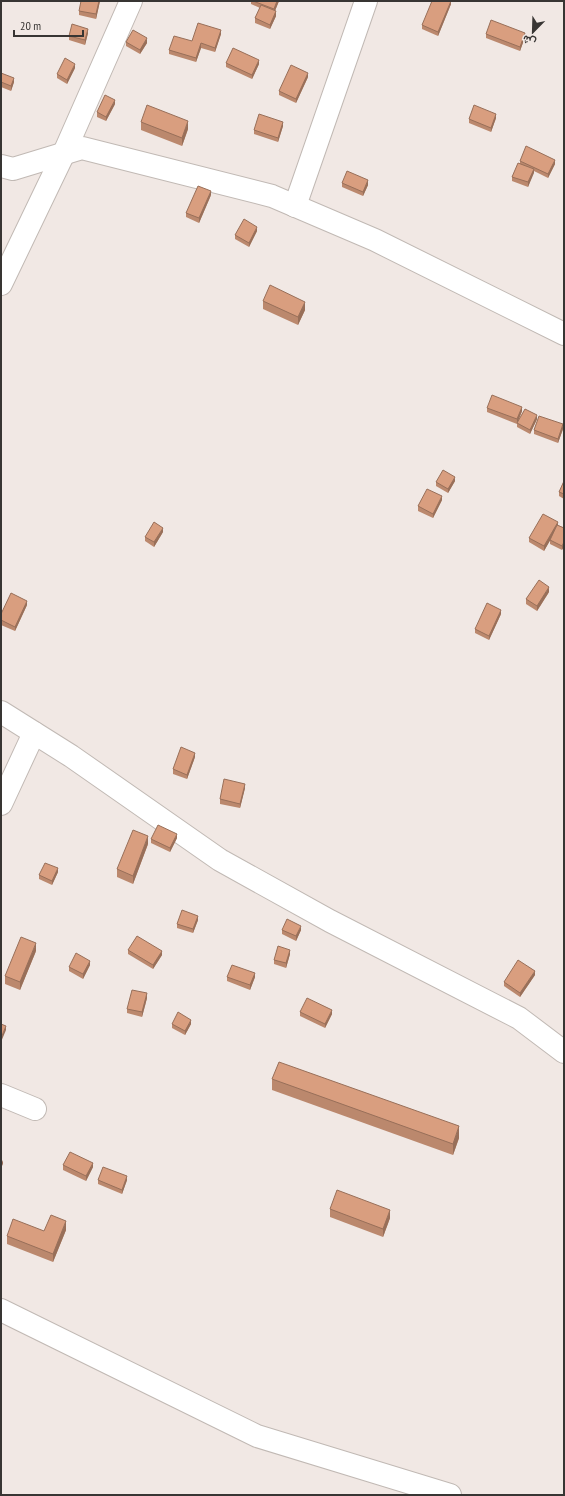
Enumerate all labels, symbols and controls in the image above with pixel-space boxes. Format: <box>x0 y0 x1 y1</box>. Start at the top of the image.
scale bar <box>14 12 83 38</box>
north arrow <box>513 12 553 52</box>
text: 20 m <box>20 18 41 33</box>
text: ش <box>520 32 538 50</box>

